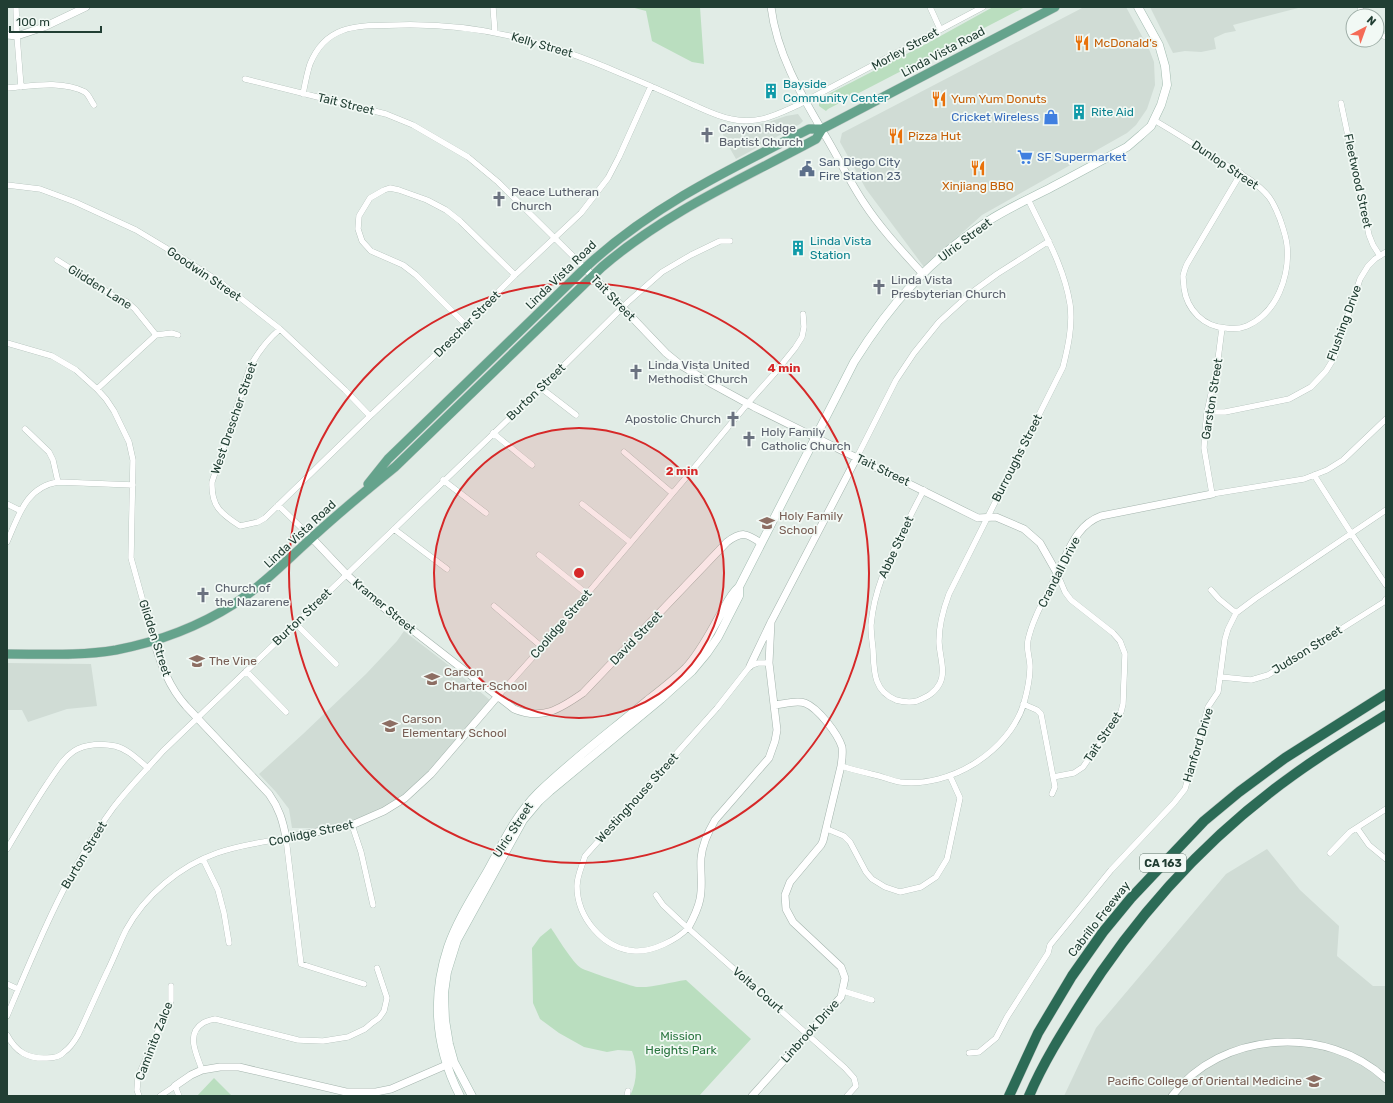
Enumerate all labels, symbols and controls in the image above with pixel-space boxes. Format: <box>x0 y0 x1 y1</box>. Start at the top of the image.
scale bar <box>10 8 101 34</box>
north arrow <box>1345 8 1385 48</box>
text: N <box>1364 13 1379 28</box>
text: 100 m <box>16 15 50 29</box>
street label: Linda Vista Road <box>899 24 987 80</box>
street label: Morley Street <box>869 25 941 73</box>
street label: Kelly Street <box>510 30 575 61</box>
restaurant icon: McDonald's <box>1073 34 1091 52</box>
place label: McDonald's <box>1094 36 1158 50</box>
place label: Bayside Community Center <box>783 77 889 105</box>
building icon: Bayside Community Center <box>762 82 780 100</box>
street label: Tait Street <box>316 90 376 118</box>
restaurant icon: Yum Yum Donuts <box>930 90 948 108</box>
place label: Yum Yum Donuts <box>951 92 1047 106</box>
building icon: Rite Aid <box>1070 103 1088 121</box>
place label: Rite Aid <box>1091 105 1134 119</box>
shop icon: Cricket Wireless <box>1042 108 1060 126</box>
place label: Cricket Wireless <box>951 110 1039 124</box>
place label: Canyon Ridge Baptist Church <box>719 121 803 149</box>
church icon: Canyon Ridge Baptist Church <box>698 126 716 144</box>
restaurant icon: Pizza Hut <box>887 127 905 145</box>
place label: Pizza Hut <box>908 129 961 143</box>
street label: Fleetwood Street <box>1341 133 1375 230</box>
street label: Dunlop Street <box>1189 138 1261 193</box>
supermarket icon: SF Supermarket <box>1016 148 1034 166</box>
place label: SF Supermarket <box>1037 150 1127 164</box>
place label: San Diego City Fire Station 23 <box>819 155 901 183</box>
restaurant icon: Xinjiang BBQ <box>969 159 987 177</box>
public building icon: San Diego City Fire Station 23 <box>798 160 816 178</box>
place label: Xinjiang BBQ <box>942 179 1014 193</box>
place label: Peace Lutheran Church <box>511 185 599 213</box>
church icon: Peace Lutheran Church <box>490 190 508 208</box>
street label: Ulric Street <box>936 215 995 265</box>
place label: Linda Vista Station <box>810 234 871 262</box>
street label: Linda Vista Road <box>523 238 599 312</box>
building icon: Linda Vista Station <box>789 239 807 257</box>
street label: Goodwin Street <box>164 244 244 304</box>
street label: Glidden Lane <box>66 262 135 312</box>
street label: Tait Street <box>588 272 638 324</box>
place label: Linda Vista Presbyterian Church <box>891 273 1006 301</box>
church icon: Linda Vista Presbyterian Church <box>870 278 888 296</box>
street label: Flushing Drive <box>1324 283 1364 363</box>
street label: Drescher Street <box>431 288 503 360</box>
street label: Garston Street <box>1199 357 1225 441</box>
place label: Linda Vista United Methodist Church <box>648 358 750 386</box>
street label: West Drescher Street <box>208 360 260 476</box>
street label: Burton Street <box>504 360 569 424</box>
text: 4 min <box>768 361 801 375</box>
church icon: Linda Vista United Methodist Church <box>627 363 645 381</box>
church icon: Apostolic Church <box>724 410 742 428</box>
place label: Apostolic Church <box>625 412 721 426</box>
street label: Burroughs Street <box>989 412 1045 504</box>
place label: Holy Family Catholic Church <box>761 425 851 453</box>
church icon: Holy Family Catholic Church <box>740 430 758 448</box>
street label: Tait Street <box>854 451 912 489</box>
text: 2 min <box>666 464 699 478</box>
street label: Linda Vista Road <box>261 497 339 571</box>
place label: Holy Family School <box>779 509 843 537</box>
school or university icon: Holy Family School <box>758 514 776 532</box>
street label: Abbe Street <box>876 514 917 580</box>
street label: Crandall Drive <box>1035 534 1083 610</box>
centre of rings <box>572 566 586 580</box>
street label: Kramer Street <box>350 576 418 637</box>
place label: Church of the Nazarene <box>215 581 290 609</box>
street label: Burton Street <box>270 585 335 649</box>
church icon: Church of the Nazarene <box>194 586 212 604</box>
street label: Coolidge Street <box>527 587 595 661</box>
street label: Glidden Street <box>136 598 174 678</box>
street label: David Street <box>607 608 665 668</box>
street label: Judson Street <box>1269 623 1345 677</box>
school or university icon: The Vine <box>188 652 206 670</box>
place label: The Vine <box>209 654 257 668</box>
place label: Carson Charter School <box>444 665 527 693</box>
school or university icon: Carson Charter School <box>423 670 441 688</box>
street label: Hanford Drive <box>1180 706 1216 784</box>
street label: Tait Street <box>1081 709 1125 765</box>
place label: Carson Elementary School <box>402 712 507 740</box>
school or university icon: Carson Elementary School <box>381 717 399 735</box>
street label: Westinghouse Street <box>593 750 681 846</box>
street label: Ulric Street <box>490 799 536 860</box>
street label: Coolidge Street <box>267 817 355 849</box>
street label: Burton Street <box>58 818 110 891</box>
road number: CA 163 <box>1140 854 1186 872</box>
street label: Cabrillo Freeway <box>1065 878 1133 960</box>
street label: Volta Court <box>730 964 786 1016</box>
street label: Linbrook Drive <box>778 996 842 1065</box>
street label: Caminito Zalce <box>133 1000 176 1082</box>
park label: Mission Heights Park <box>645 1029 717 1057</box>
school or university icon: Pacific College of Oriental Medicine <box>1305 1072 1323 1090</box>
place label: Pacific College of Oriental Medicine <box>1107 1074 1302 1088</box>

